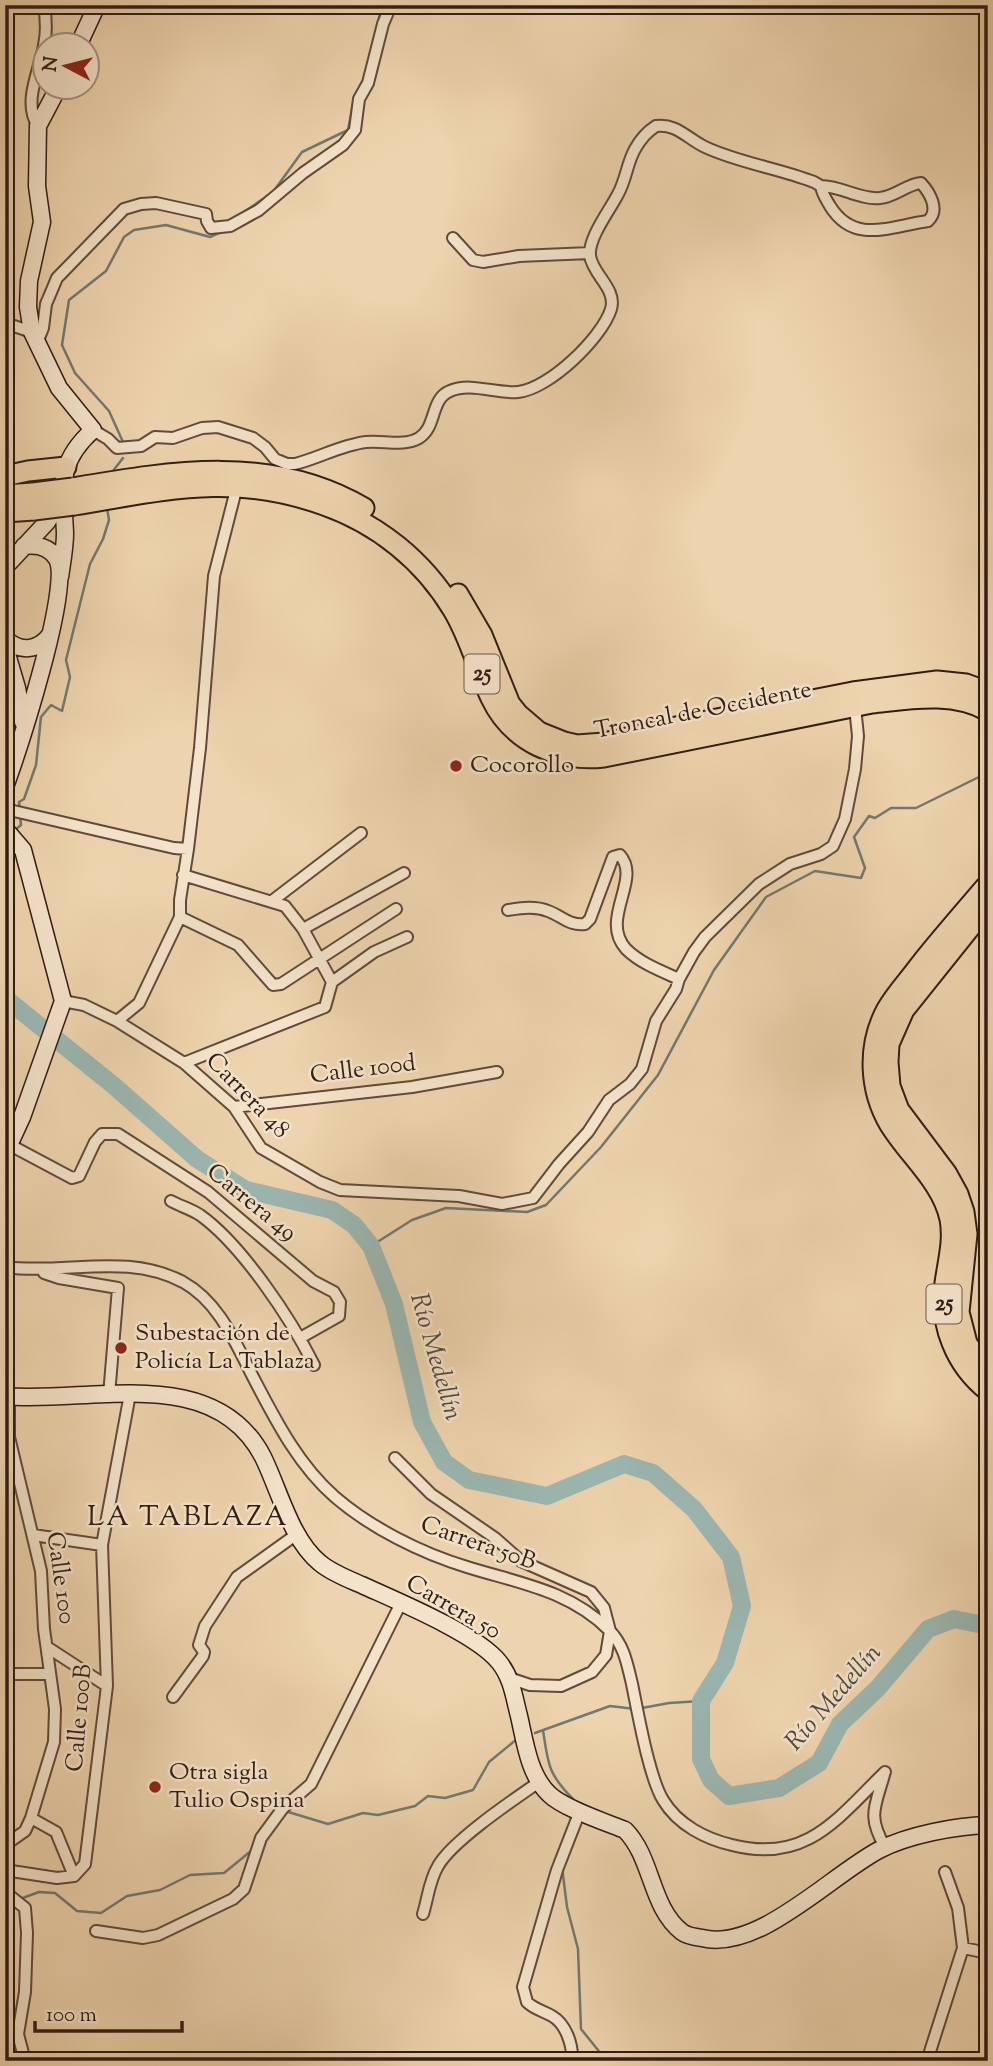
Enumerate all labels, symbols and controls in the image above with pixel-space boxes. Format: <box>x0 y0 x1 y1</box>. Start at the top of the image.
north arrow <box>32 32 102 102</box>
text: N <box>37 55 66 73</box>
road number: 25 <box>464 654 500 694</box>
street label: Troncal de Occidente <box>591 673 815 749</box>
place label: Cocorollo <box>470 749 574 783</box>
marker: Cocorollo <box>448 758 464 774</box>
street label: Carrera 48 <box>197 1045 297 1147</box>
street label: Calle 100d <box>308 1047 418 1093</box>
street label: Carrera 49 <box>198 1156 304 1250</box>
road number: 25 <box>926 1284 962 1324</box>
water label: Río Medellín <box>399 1289 471 1425</box>
place label: Subestación de Policía La Tablaza <box>135 1317 315 1379</box>
marker: Subestación de Policía La Tablaza <box>113 1340 129 1356</box>
district label: LA TABLAZA <box>87 1498 289 1538</box>
street label: Carrera 50B <box>416 1508 540 1580</box>
street label: Calle 100 <box>37 1530 83 1626</box>
street label: Carrera 50 <box>399 1567 507 1649</box>
water label: Río Medellín <box>777 1636 891 1760</box>
street label: Calle 100B <box>58 1663 102 1773</box>
place label: Otra sigla Tulio Ospina <box>169 1756 305 1818</box>
marker: Otra sigla Tulio Ospina <box>147 1779 163 1795</box>
scale bar <box>35 1989 182 2033</box>
text: 100 m <box>46 2001 97 2031</box>

